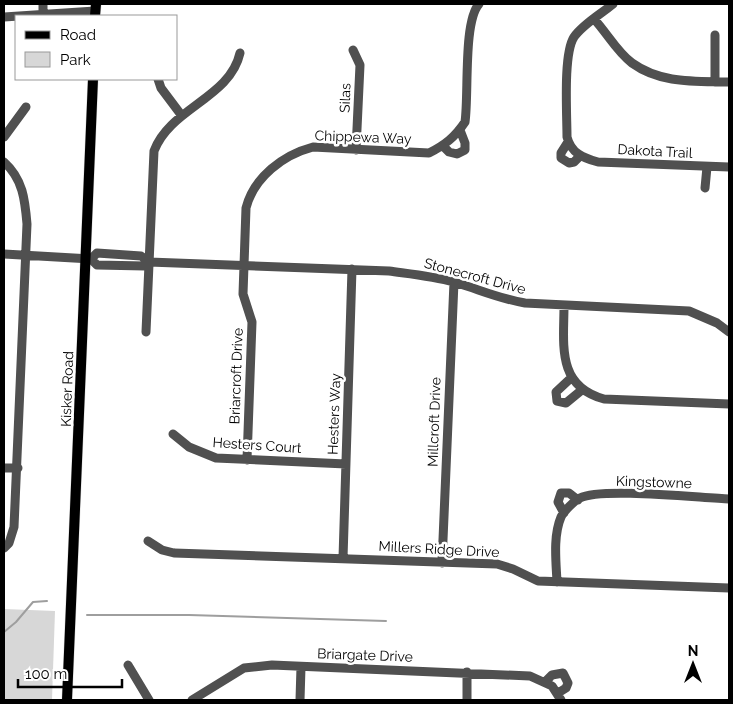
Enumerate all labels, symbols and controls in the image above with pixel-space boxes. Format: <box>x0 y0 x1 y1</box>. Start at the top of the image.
legend <box>15 15 178 80</box>
text: Road <box>60 26 96 44</box>
text: Park <box>60 51 91 69</box>
street label: Silas <box>336 83 354 113</box>
street label: Chippewa Way <box>314 127 412 147</box>
street label: Dakota Trail <box>617 141 693 161</box>
street label: Stonecroft Drive <box>422 255 528 297</box>
street label: Briarcroft Drive <box>226 328 246 424</box>
street label: Kisker Road <box>58 351 76 427</box>
street label: Hesters Way <box>325 373 343 455</box>
street label: Millcroft Drive <box>424 377 444 467</box>
street label: Hesters Court <box>212 434 302 456</box>
street label: Kingstowne <box>616 473 692 491</box>
street label: Millers Ridge Drive <box>378 538 500 560</box>
north arrow <box>668 639 718 689</box>
text: N <box>688 643 698 659</box>
street label: Briargate Drive <box>317 645 413 665</box>
scale bar <box>18 656 121 688</box>
text: 100 m <box>25 665 67 683</box>

